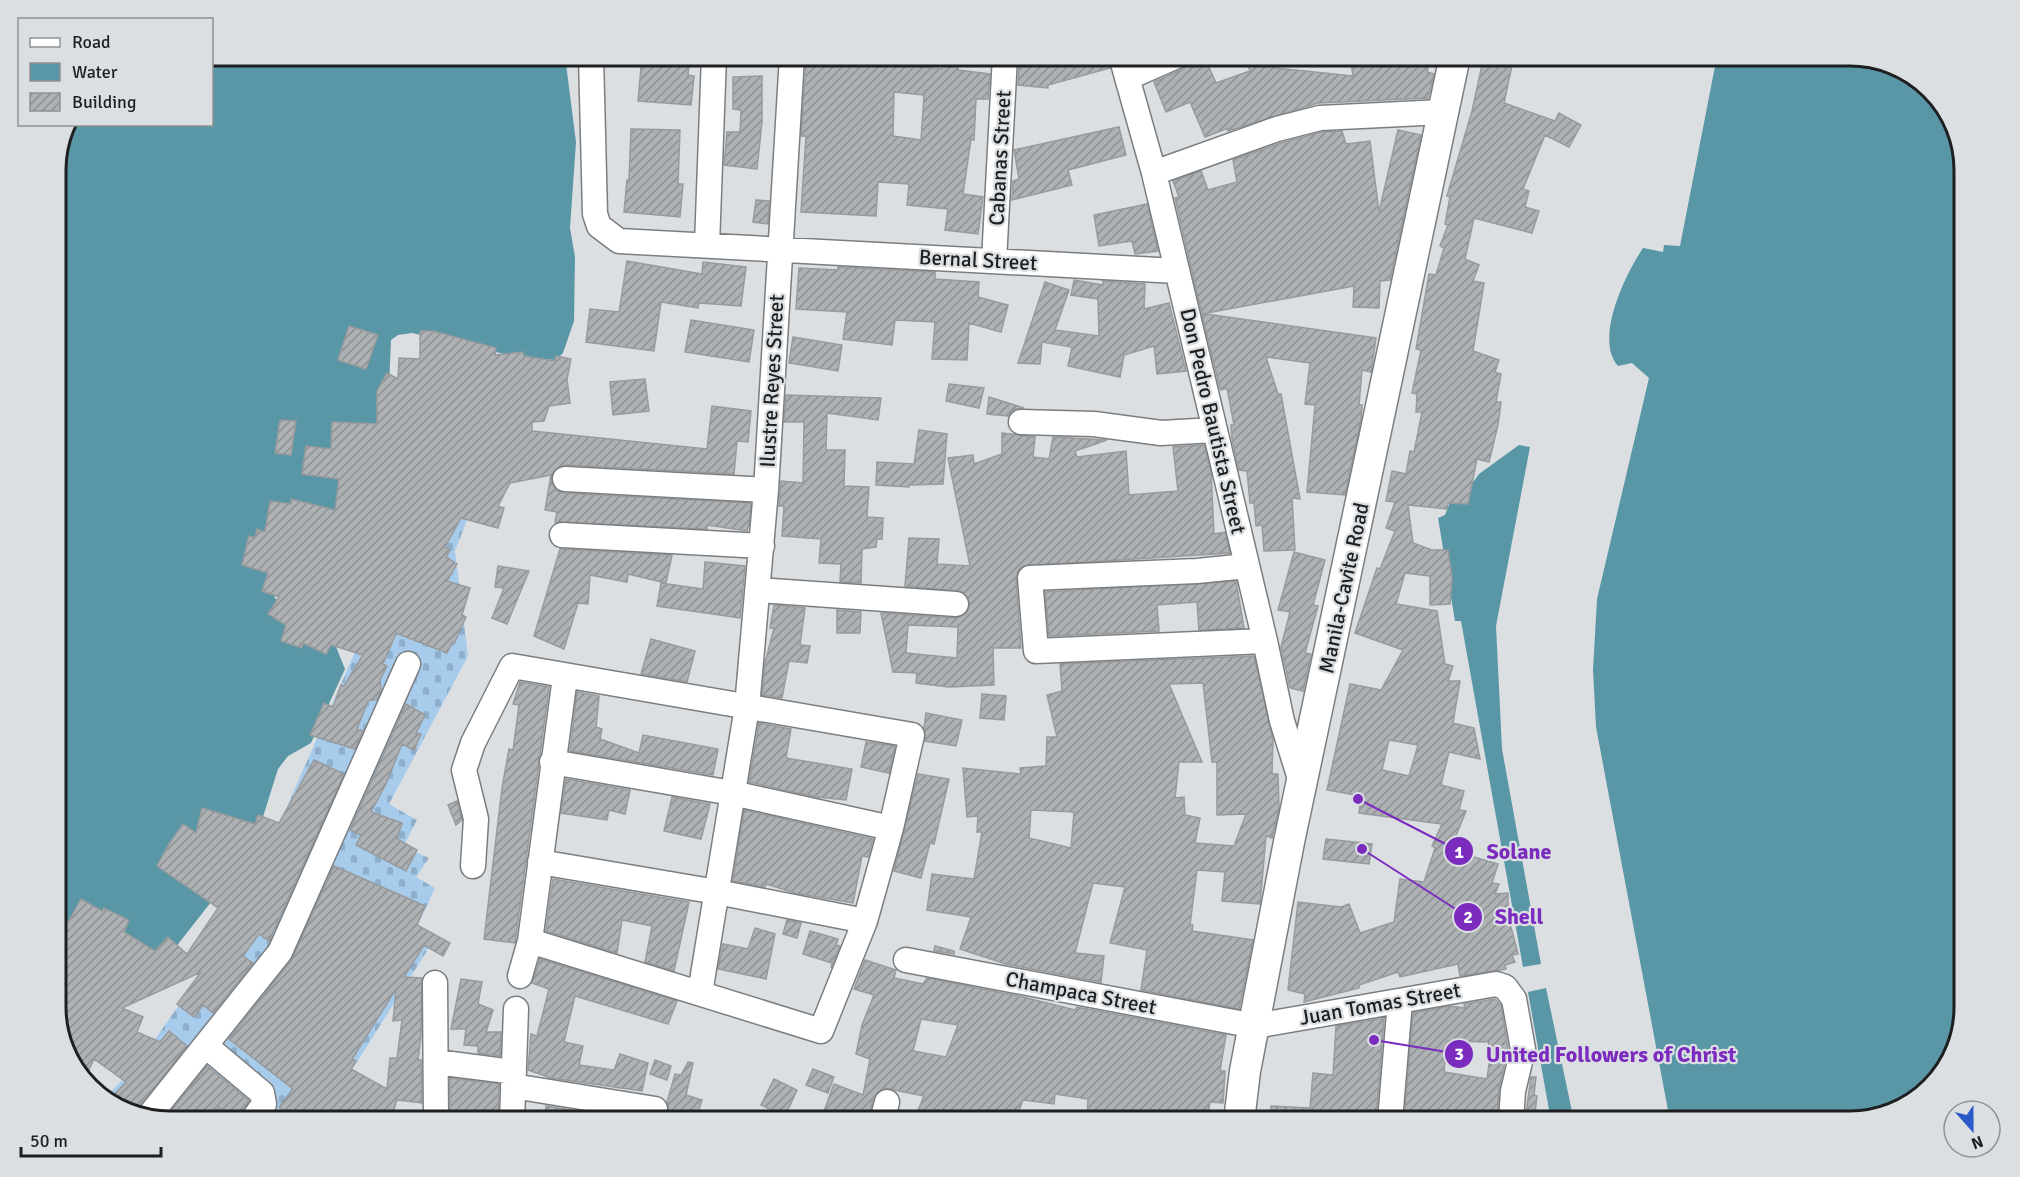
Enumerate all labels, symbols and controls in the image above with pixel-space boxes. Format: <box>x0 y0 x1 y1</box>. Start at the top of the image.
legend <box>18 18 213 126</box>
text: Road <box>72 31 111 53</box>
text: Water <box>72 61 118 83</box>
street label: Cabanas Street <box>983 90 1017 226</box>
text: Building <box>72 91 136 113</box>
street label: Bernal Street <box>918 244 1038 276</box>
street label: Ilustre Reyes Street <box>754 294 790 468</box>
street label: Don Pedro Bautista Street <box>1174 306 1252 536</box>
street label: Manila-Cavite Road <box>1313 500 1375 676</box>
callout: Solane <box>1444 831 1563 871</box>
text: Solane <box>1487 838 1552 865</box>
text: 1 <box>1454 841 1464 863</box>
callout: Shell <box>1453 897 1556 937</box>
text: Shell <box>1495 903 1543 930</box>
text: 2 <box>1463 906 1473 928</box>
street label: Champaca Street <box>1003 966 1159 1020</box>
street label: Juan Tomas Street <box>1297 977 1463 1031</box>
callout: United Followers of Christ <box>1444 1034 1749 1074</box>
text: United Followers of Christ <box>1486 1041 1736 1068</box>
text: 3 <box>1454 1043 1464 1065</box>
north arrow <box>1942 1099 2002 1159</box>
scale bar <box>21 1120 160 1158</box>
text: 50 m <box>30 1130 68 1152</box>
text: N <box>1968 1131 1986 1153</box>

